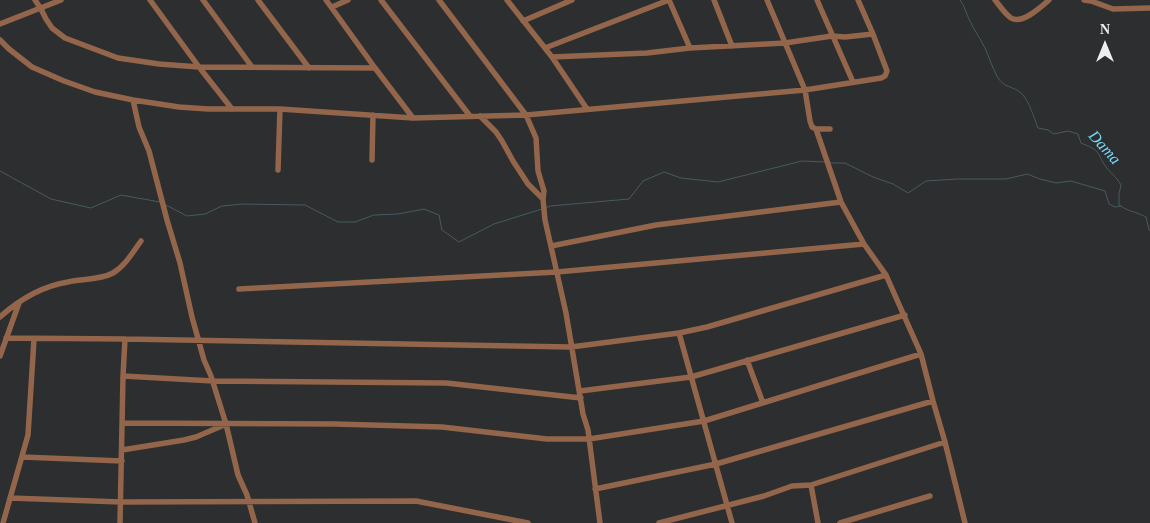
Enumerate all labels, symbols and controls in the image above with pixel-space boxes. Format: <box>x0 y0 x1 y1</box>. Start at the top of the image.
north arrow <box>1080 20 1130 70</box>
text: N <box>1100 22 1110 37</box>
water label: Dama <box>1084 127 1124 169</box>

